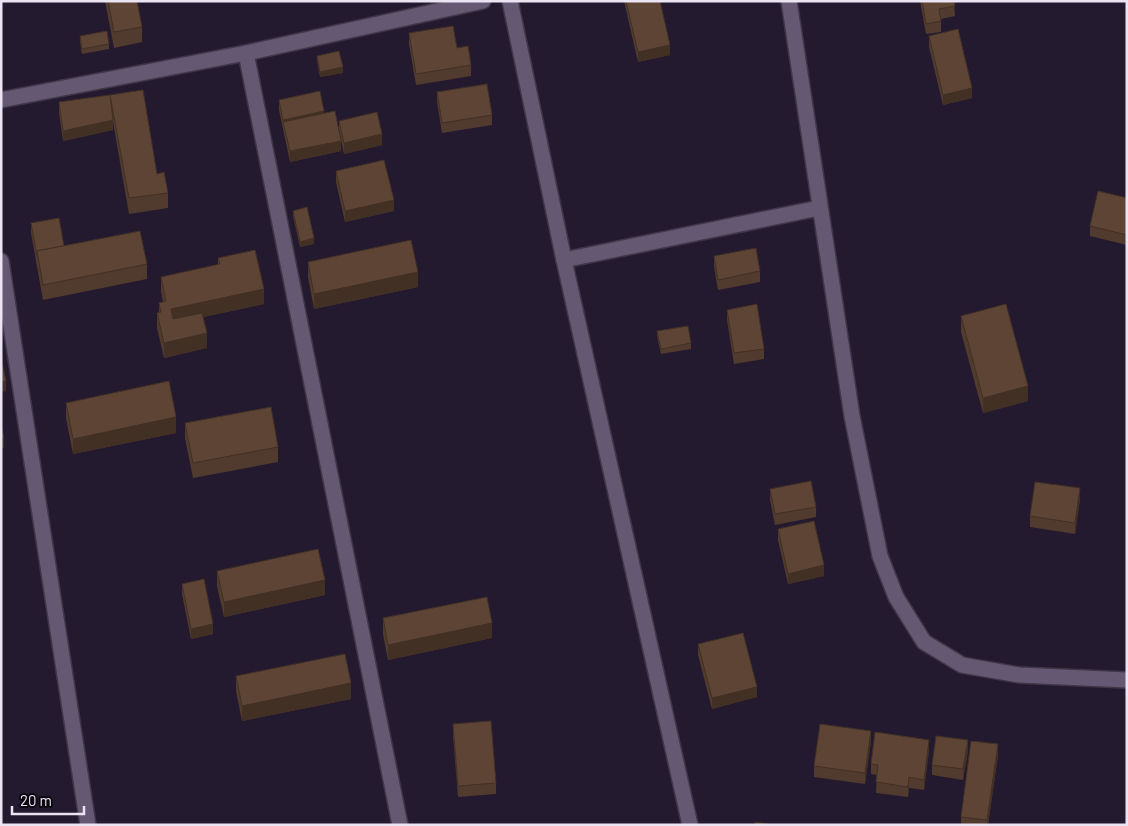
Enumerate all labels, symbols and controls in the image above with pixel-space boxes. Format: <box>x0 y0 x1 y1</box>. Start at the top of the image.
scale bar <box>12 784 85 816</box>
text: 20 m <box>20 791 52 809</box>

